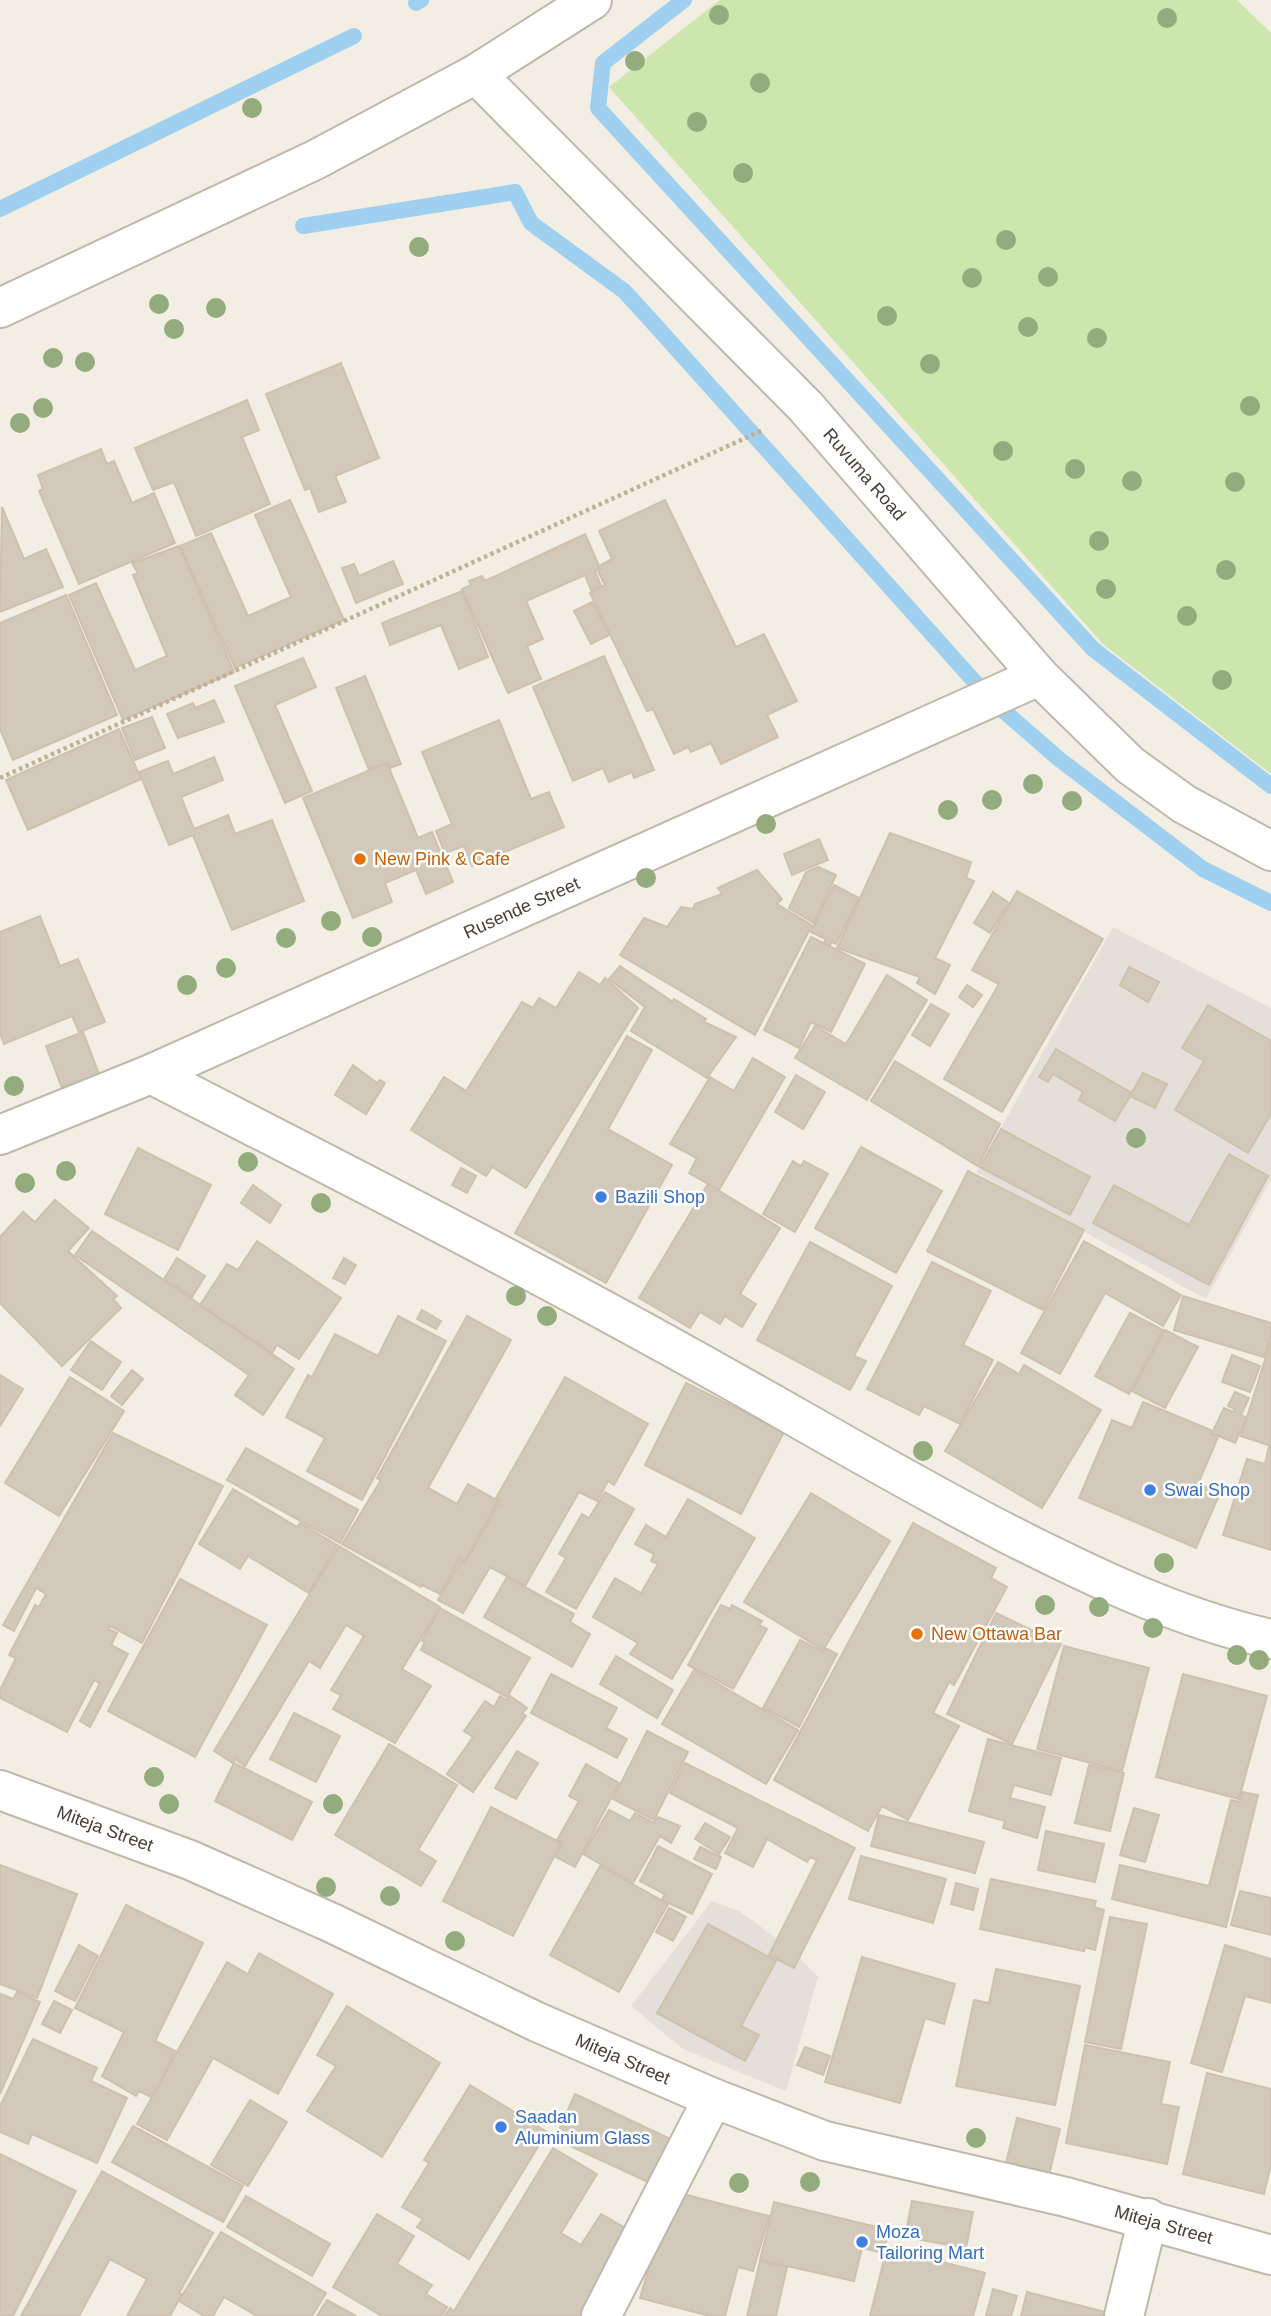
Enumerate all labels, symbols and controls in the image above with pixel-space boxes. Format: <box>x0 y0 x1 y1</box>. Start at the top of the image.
street label: Ruvuma Road <box>819 424 910 524</box>
place label: New Pink & Cafe <box>374 849 510 869</box>
marker: New Pink & Cafe <box>352 851 368 867</box>
street label: Rusende Street <box>460 873 583 943</box>
place label: Bazili Shop <box>615 1187 705 1207</box>
marker: Bazili Shop <box>593 1189 609 1205</box>
place label: Swai Shop <box>1164 1480 1250 1500</box>
marker: Swai Shop <box>1142 1482 1158 1498</box>
place label: New Ottawa Bar <box>931 1624 1062 1644</box>
marker: New Ottawa Bar <box>909 1626 925 1642</box>
street label: Miteja Street <box>54 1802 156 1856</box>
street label: Miteja Street <box>572 2030 673 2088</box>
place label: Saadan Aluminium Glass <box>515 2107 650 2148</box>
marker: Saadan Aluminium Glass <box>493 2119 509 2135</box>
street label: Miteja Street <box>1112 2201 1215 2248</box>
place label: Moza Tailoring Mart <box>876 2222 984 2263</box>
marker: Moza Tailoring Mart <box>854 2234 870 2250</box>

